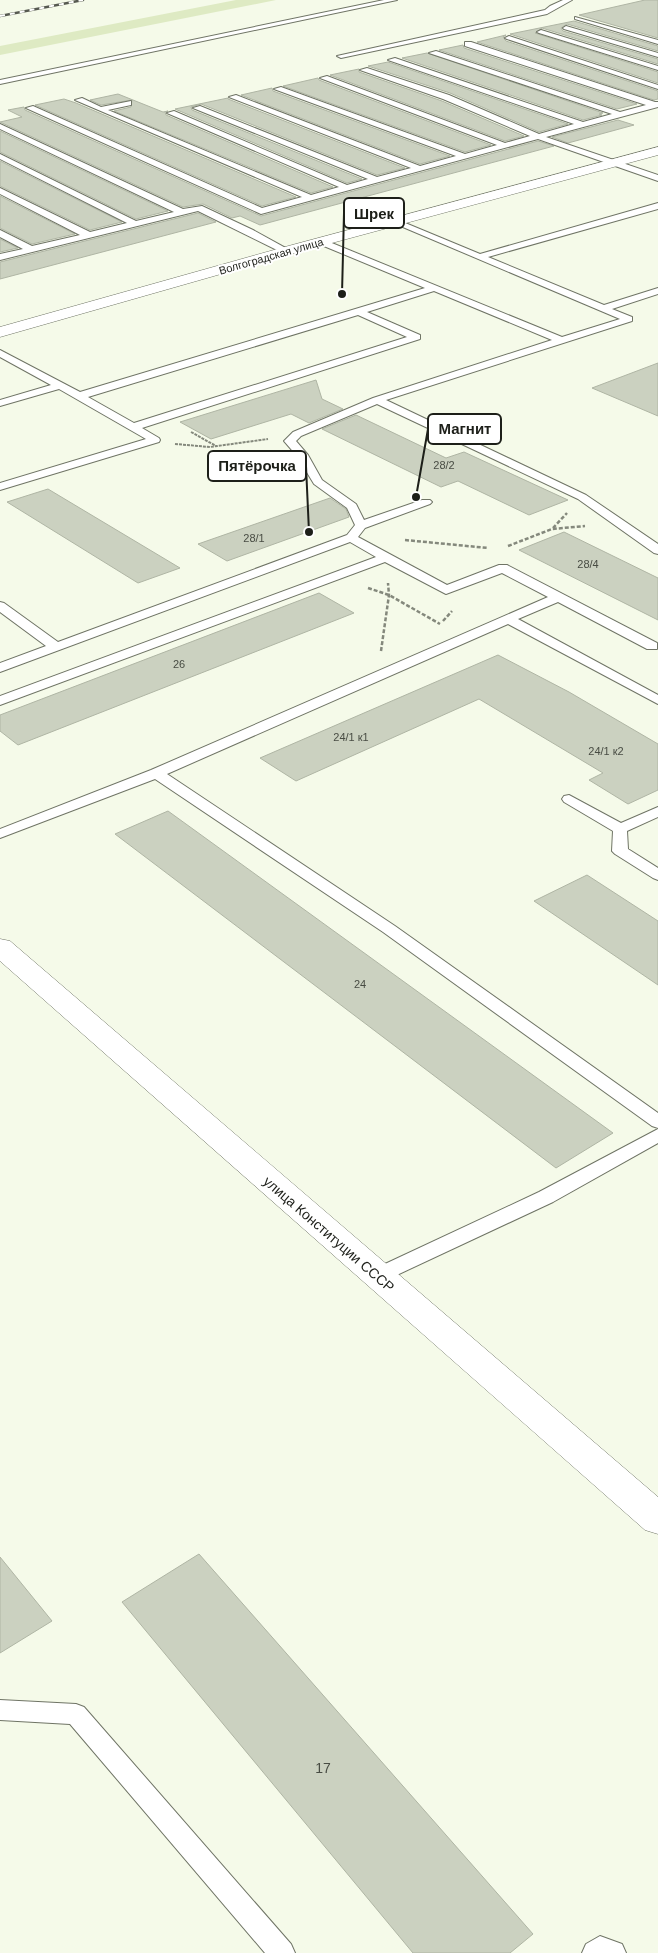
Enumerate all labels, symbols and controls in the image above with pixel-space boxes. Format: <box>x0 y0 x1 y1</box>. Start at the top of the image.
callout: Шрек <box>344 198 404 228</box>
text: Шрек <box>354 205 395 222</box>
street label: Волгоградская улица <box>217 235 325 277</box>
callout: Магнит <box>428 414 501 444</box>
text: Магнит <box>439 420 491 437</box>
callout: Пятёрочка <box>208 451 306 481</box>
text: Пятёрочка <box>218 457 297 474</box>
house number: 28/2 <box>433 459 455 471</box>
house number: 28/1 <box>243 532 265 544</box>
house number: 28/4 <box>577 558 599 570</box>
house number: 26 <box>173 658 185 670</box>
house number: 24/1 к1 <box>333 731 369 743</box>
house number: 24/1 к2 <box>588 745 624 757</box>
house number: 24 <box>354 978 366 990</box>
street label: улица Конституции СССР <box>260 1173 398 1295</box>
house number: 17 <box>315 1760 331 1776</box>

